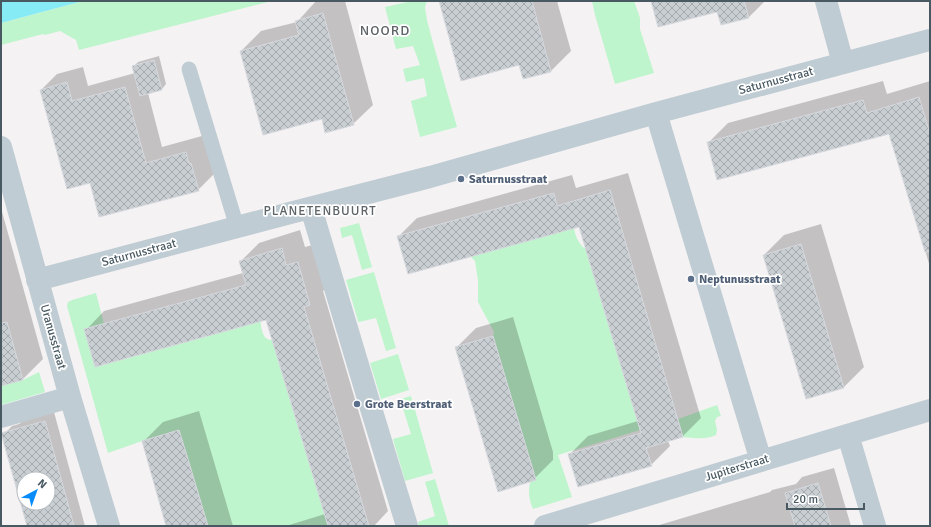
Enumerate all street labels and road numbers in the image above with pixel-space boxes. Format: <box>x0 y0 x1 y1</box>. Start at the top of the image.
street label: Saturnusstraat <box>737 64 815 98</box>
street label: Saturnusstraat <box>100 236 178 270</box>
street label: Uranusstraat <box>37 303 69 371</box>
street label: Jupiterstraat <box>703 451 771 485</box>

